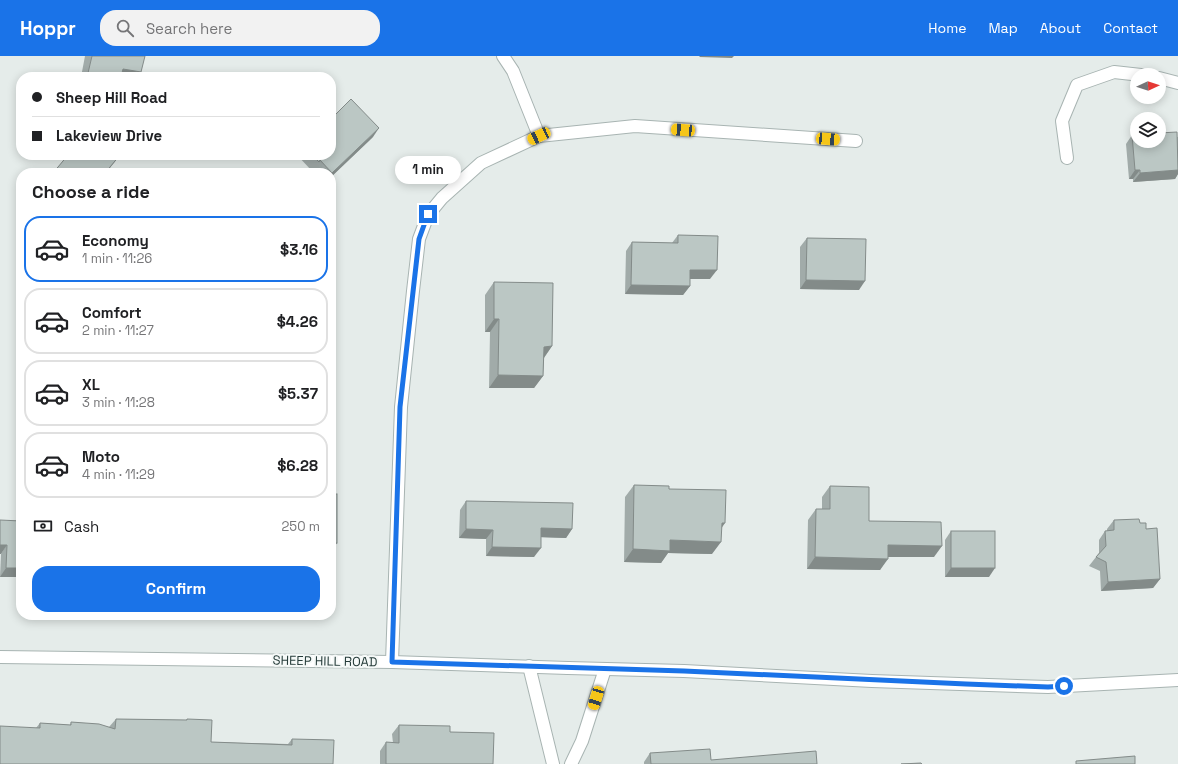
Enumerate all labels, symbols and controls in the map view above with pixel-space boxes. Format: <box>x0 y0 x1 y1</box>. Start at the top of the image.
search box <box>100 10 380 46</box>
text: Hoppr <box>20 16 76 41</box>
icon: search <box>114 17 136 39</box>
text: Search here <box>146 19 232 38</box>
text: Home <box>928 19 966 37</box>
text: Map <box>988 19 1018 37</box>
text: About <box>1040 19 1081 37</box>
text: Contact <box>1103 19 1158 37</box>
north arrow <box>1130 68 1166 104</box>
map controls <box>1130 68 1166 148</box>
text: Sheep Hill Road <box>56 88 167 107</box>
button: layers <box>1130 112 1166 148</box>
car <box>671 123 695 137</box>
car <box>526 125 552 147</box>
text: Lakeview Drive <box>56 126 162 145</box>
car <box>816 132 840 146</box>
callout: 1 min <box>395 156 461 184</box>
text: 1 min <box>412 161 444 178</box>
text: Choose a ride <box>32 180 150 203</box>
route end <box>419 205 437 223</box>
icon: car <box>34 231 70 267</box>
text: Economy <box>82 231 149 250</box>
text: $3.16 <box>280 240 318 259</box>
text: 1 min · 11:26 <box>82 250 152 267</box>
icon: car <box>34 303 70 339</box>
text: Comfort <box>82 303 142 322</box>
text: $4.26 <box>277 312 318 331</box>
text: 2 min · 11:27 <box>82 322 154 339</box>
icon: car <box>34 375 70 411</box>
text: XL <box>82 375 100 394</box>
text: $5.37 <box>278 384 318 403</box>
text: 3 min · 11:28 <box>82 394 155 411</box>
icon: car <box>34 447 70 483</box>
text: Moto <box>82 447 120 466</box>
text: $6.28 <box>277 456 318 475</box>
text: 4 min · 11:29 <box>82 466 155 483</box>
icon: cash <box>32 515 54 537</box>
text: Cash <box>64 517 99 536</box>
text: 250 m <box>282 518 320 535</box>
button: Confirm <box>32 566 320 612</box>
street label: SHEEP HILL ROAD <box>272 652 378 670</box>
route start <box>1055 677 1073 695</box>
car <box>587 685 605 711</box>

